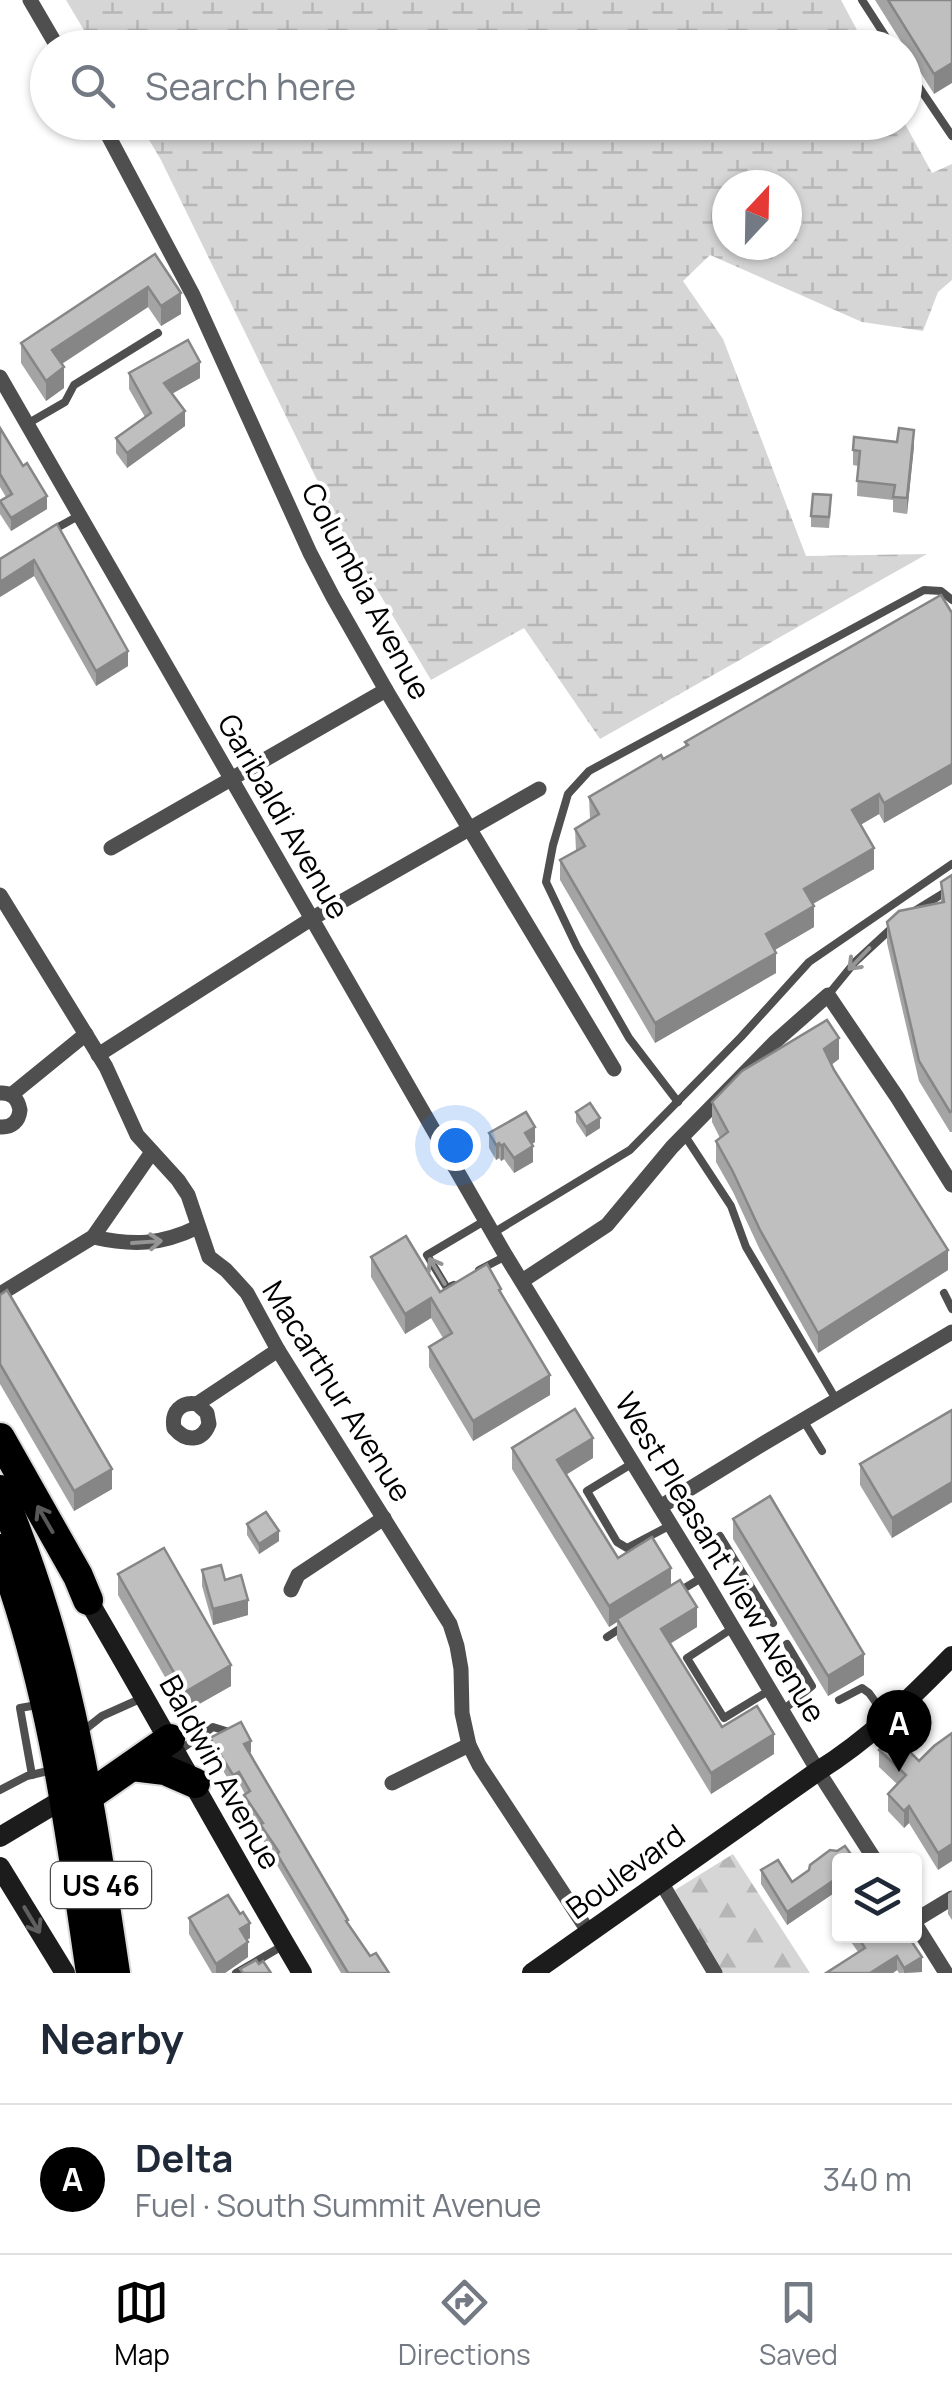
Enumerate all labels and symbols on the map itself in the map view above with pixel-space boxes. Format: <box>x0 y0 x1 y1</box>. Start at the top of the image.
north arrow <box>712 170 802 260</box>
street label: Columbia Avenue <box>293 476 441 706</box>
street label: Garibaldi Avenue <box>209 706 359 926</box>
one-way arrow <box>847 947 871 971</box>
your location <box>430 1120 481 1171</box>
one-way arrow <box>130 1232 162 1251</box>
one-way arrow <box>427 1257 447 1286</box>
street label: Macarthur Avenue <box>254 1273 422 1509</box>
street label: West Pleasant View Avenue <box>606 1384 836 1730</box>
one-way arrow <box>35 1504 55 1534</box>
street label: Baldwin Avenue <box>151 1667 291 1877</box>
pin: A <box>866 1690 932 1772</box>
street label: Boulevard <box>557 1814 693 1928</box>
road number: US 46 <box>51 1862 151 1908</box>
one-way arrow <box>22 1905 43 1934</box>

